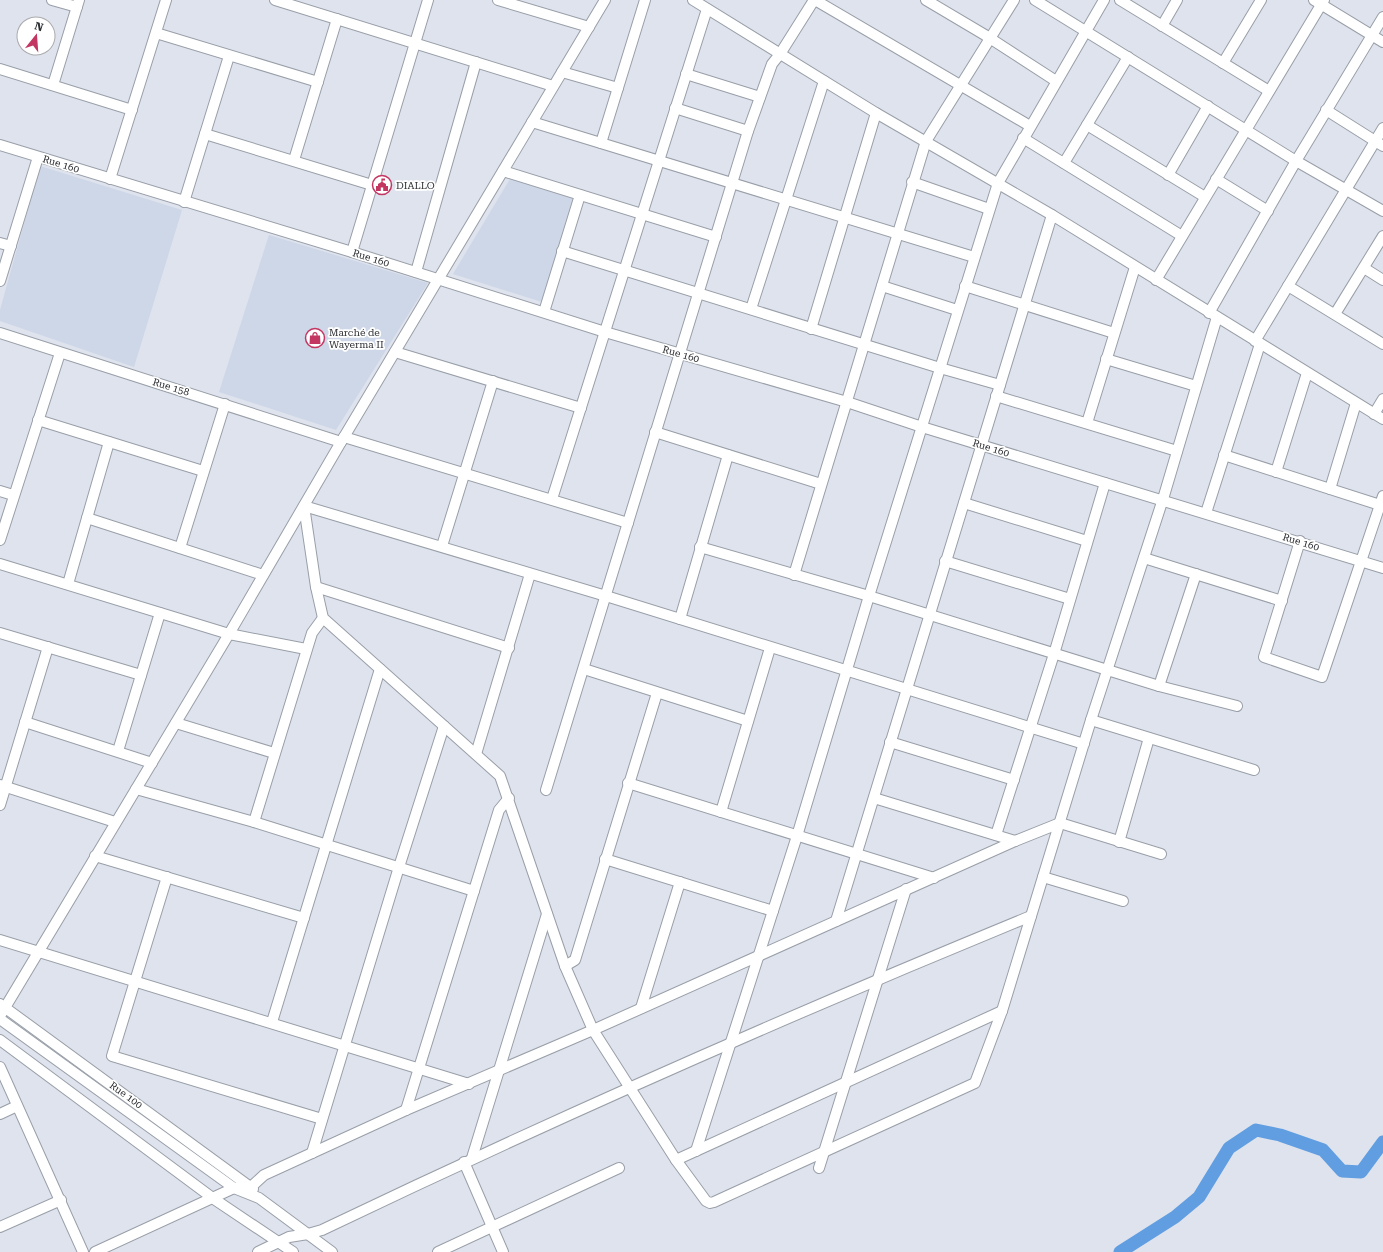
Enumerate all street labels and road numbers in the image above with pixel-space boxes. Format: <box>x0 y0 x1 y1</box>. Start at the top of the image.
street label: Rue 160 <box>41 153 81 175</box>
street label: Rue 160 <box>351 247 391 269</box>
street label: Rue 160 <box>661 344 701 365</box>
street label: Rue 158 <box>151 376 191 398</box>
street label: Rue 160 <box>971 437 1011 459</box>
street label: Rue 160 <box>1281 531 1321 553</box>
street label: Rue 100 <box>107 1079 145 1111</box>

